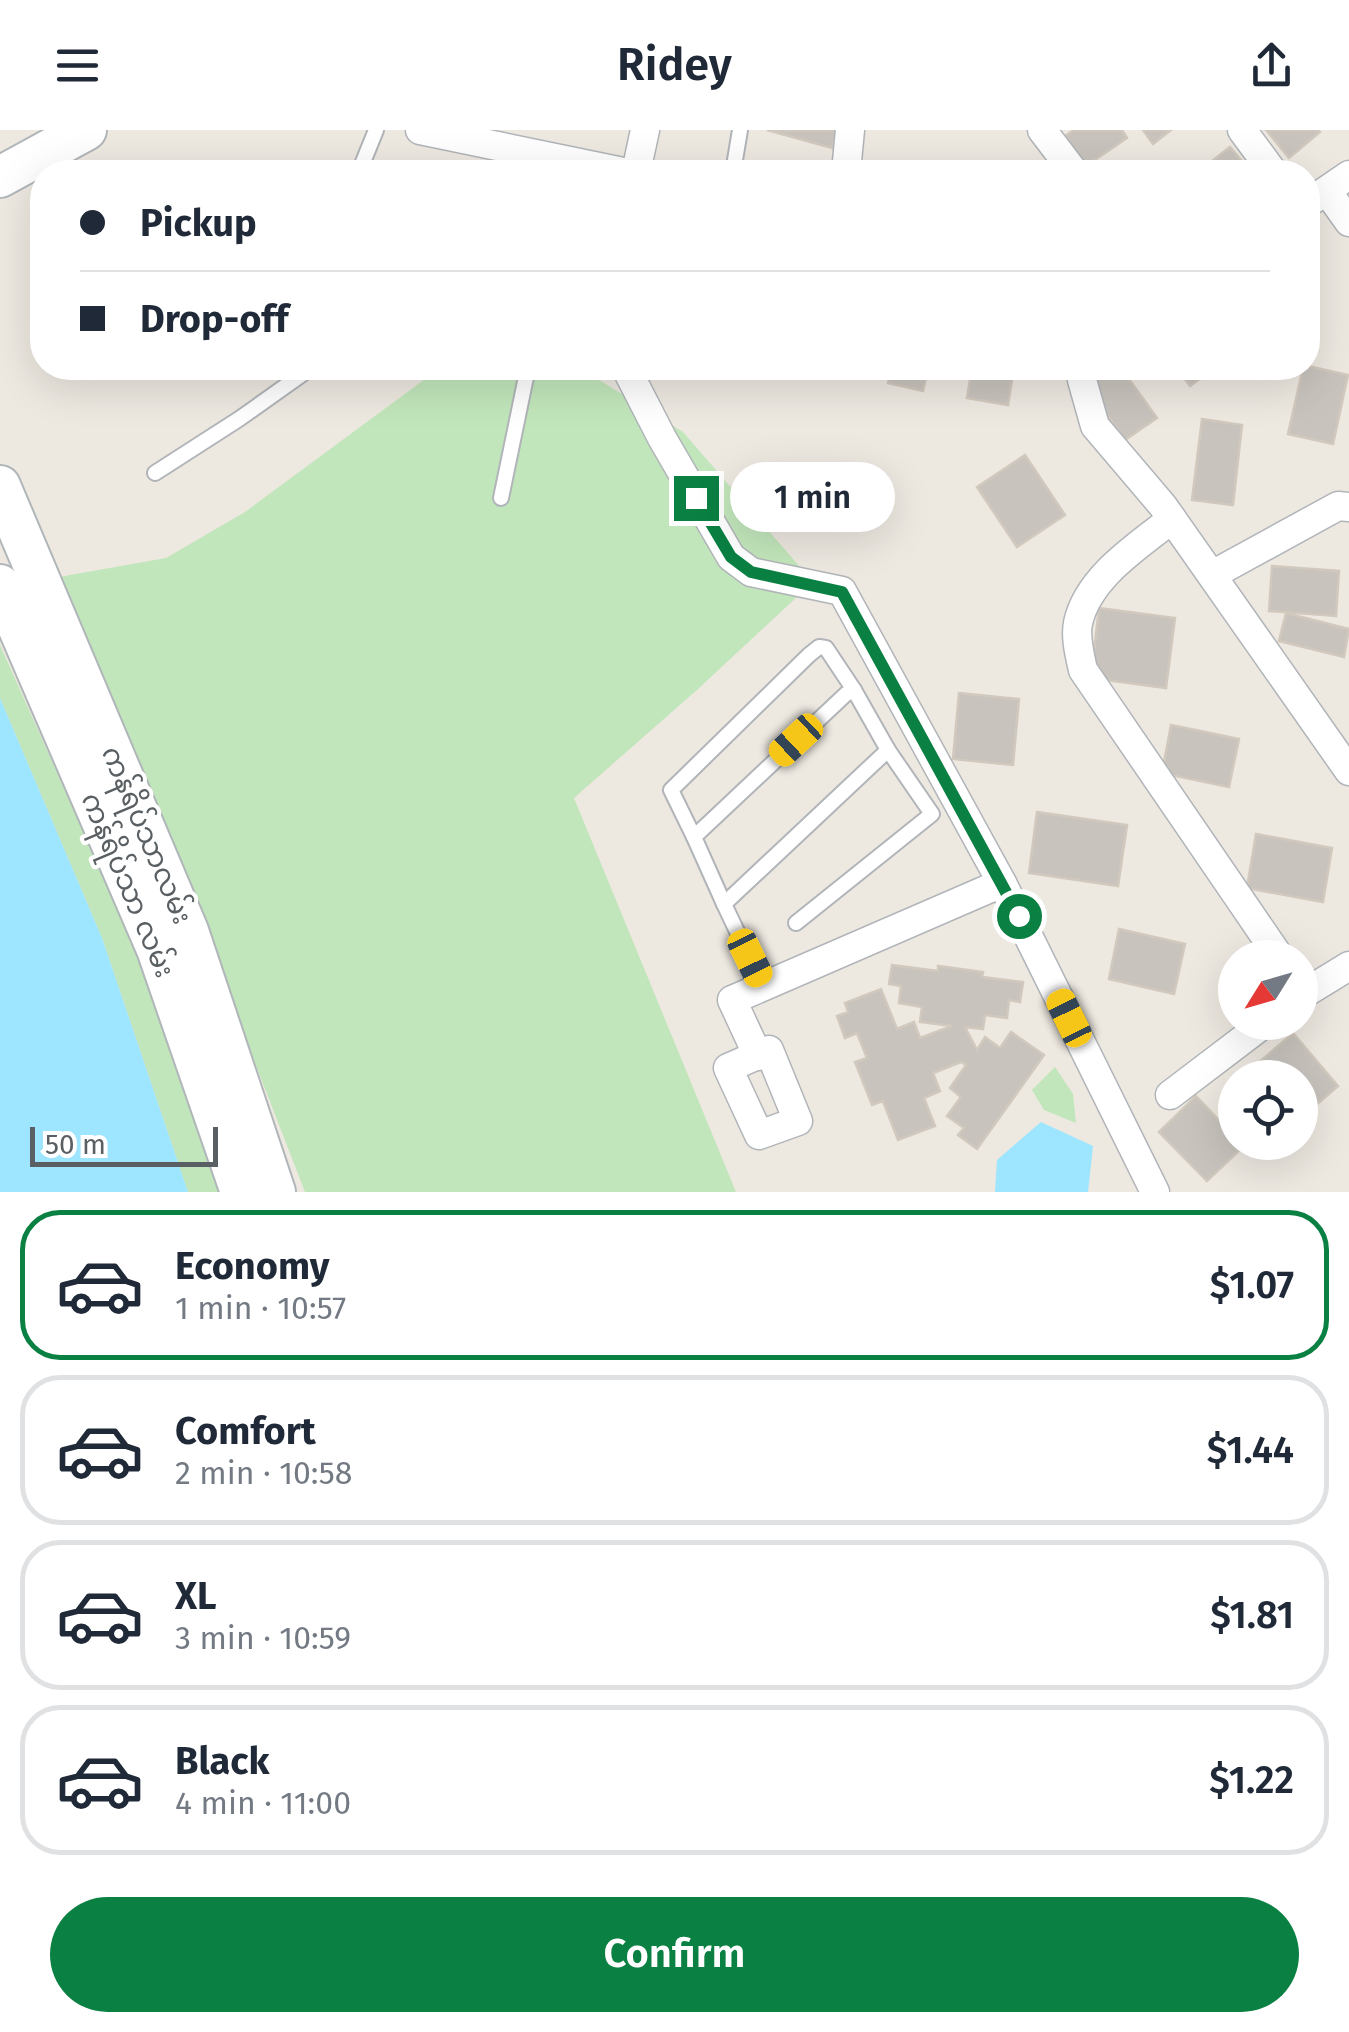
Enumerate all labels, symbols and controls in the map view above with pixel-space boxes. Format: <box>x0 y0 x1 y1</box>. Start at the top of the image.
icon: menu <box>50 38 105 93</box>
text: Ridey <box>617 38 732 92</box>
icon: share <box>1244 38 1299 93</box>
text: Pickup <box>140 200 257 246</box>
text: Drop-off <box>140 296 288 342</box>
callout: 1 min <box>731 463 896 533</box>
route end <box>674 476 719 521</box>
text: 1 min <box>774 478 851 516</box>
car <box>764 709 828 771</box>
street label: ကန်ရိပ်သာလမ်း <box>89 740 201 931</box>
street label: ကန်ရိပ်သာ လမ်း <box>69 787 184 985</box>
route start <box>997 894 1042 939</box>
car <box>723 924 777 992</box>
north arrow <box>1218 940 1318 1040</box>
map controls <box>1218 940 1318 1160</box>
car <box>1042 984 1096 1052</box>
button: locate <box>1218 1060 1318 1160</box>
scale bar <box>30 1122 218 1166</box>
text: 50 m <box>45 1128 106 1161</box>
icon: car <box>55 1240 145 1330</box>
text: Economy <box>175 1243 330 1289</box>
text: $1.07 <box>1210 1262 1294 1308</box>
text: 1 min · 10:57 <box>175 1289 346 1327</box>
icon: car <box>55 1405 145 1495</box>
text: Comfort <box>175 1408 316 1454</box>
text: $1.44 <box>1207 1427 1294 1473</box>
text: 2 min · 10:58 <box>175 1454 352 1492</box>
icon: car <box>55 1570 145 1660</box>
text: XL <box>175 1573 217 1619</box>
text: $1.81 <box>1210 1592 1294 1638</box>
text: 3 min · 10:59 <box>175 1619 351 1657</box>
icon: car <box>55 1735 145 1825</box>
text: Black <box>175 1738 270 1784</box>
text: $1.22 <box>1209 1757 1294 1803</box>
text: 4 min · 11:00 <box>175 1784 351 1822</box>
button: Confirm <box>50 1897 1299 2012</box>

